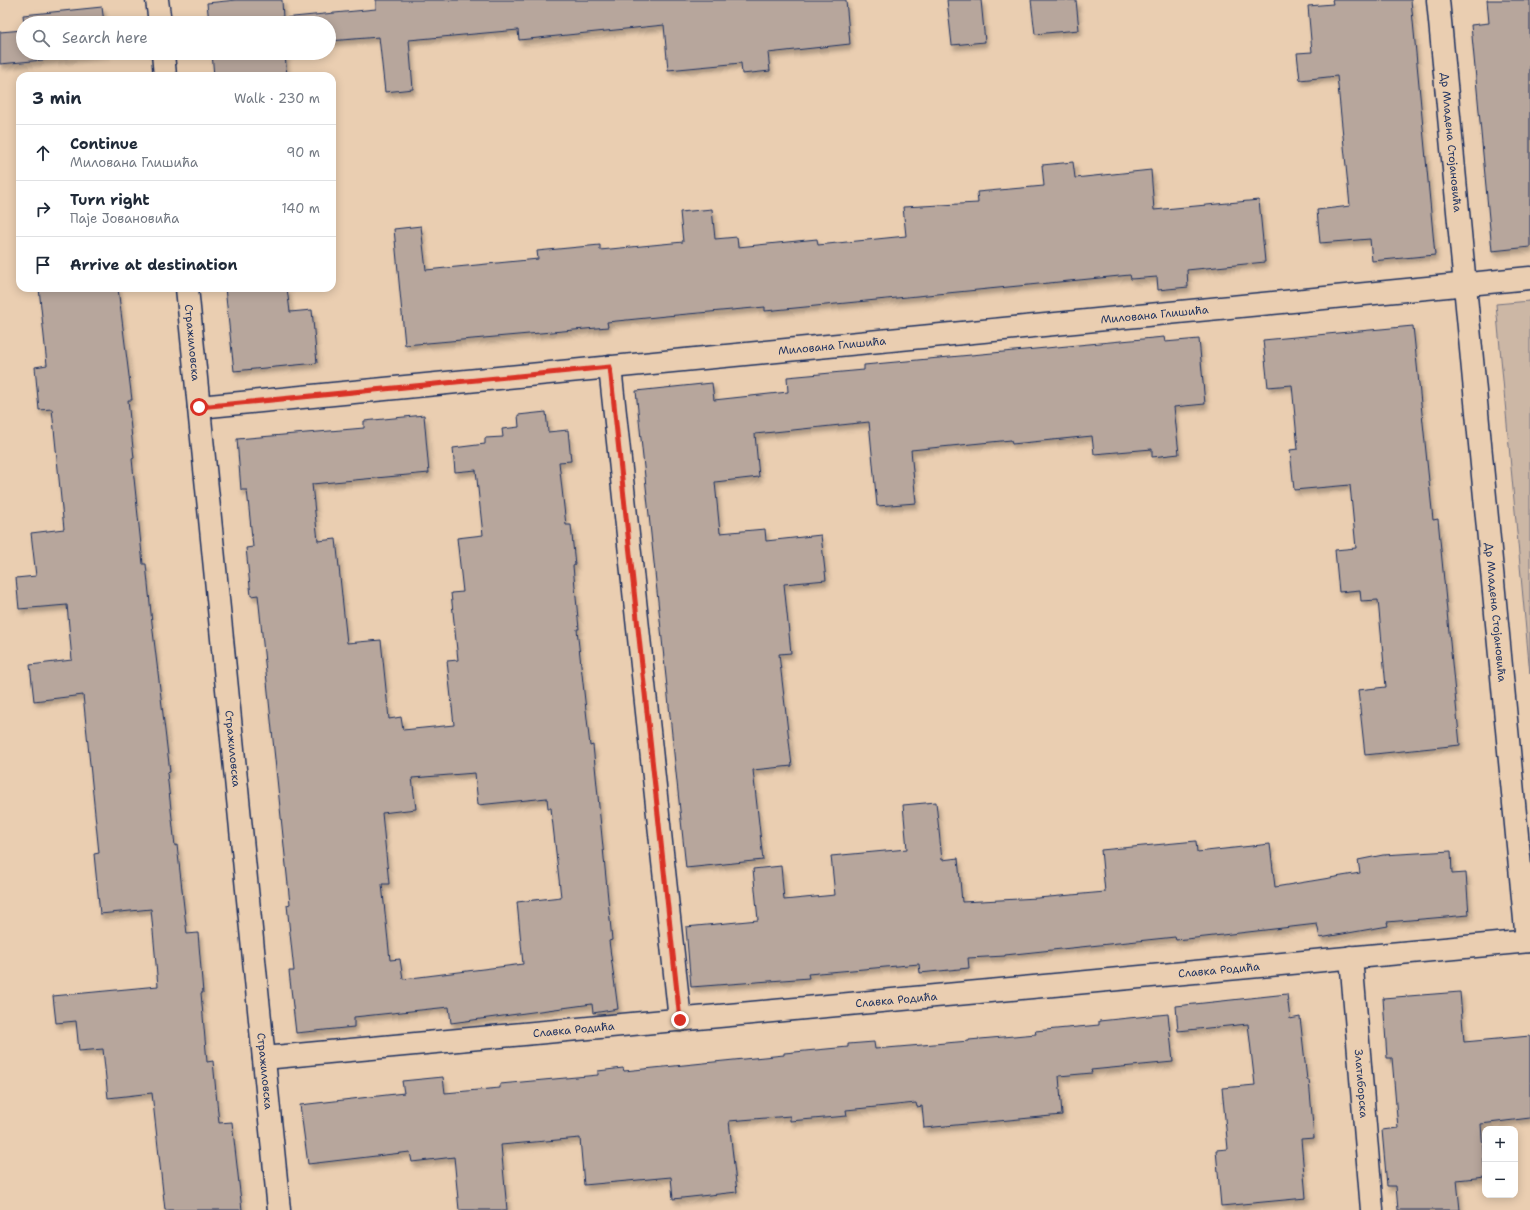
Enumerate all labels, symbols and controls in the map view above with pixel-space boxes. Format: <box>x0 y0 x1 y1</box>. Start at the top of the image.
search box <box>16 16 336 60</box>
icon: search <box>30 27 52 49</box>
text: Search here <box>62 28 148 48</box>
street label: Др Младена Стојановића <box>1437 72 1465 213</box>
text: 3 min <box>32 87 82 109</box>
text: Walk · 230 m <box>234 90 320 107</box>
text: Continue <box>70 134 138 154</box>
icon: ahead <box>32 142 54 164</box>
text: 90 m <box>286 144 320 161</box>
text: Милована Глишића <box>70 154 198 171</box>
text: Turn right <box>70 190 150 210</box>
icon: right <box>32 198 54 220</box>
text: 140 m <box>281 200 320 217</box>
text: Паје Јовановића <box>70 210 179 227</box>
icon: arrive <box>32 254 54 276</box>
text: Arrive at destination <box>70 255 238 275</box>
street label: Милована Глишића <box>1100 302 1209 328</box>
street label: Стражиловска <box>181 304 203 382</box>
street label: Милована Глишића <box>777 333 887 359</box>
route start <box>190 398 208 416</box>
street label: Др Младена Стојановића <box>1481 542 1509 683</box>
street label: Стражиловска <box>221 710 244 788</box>
street label: Славка Родића <box>1177 959 1261 981</box>
street label: Славка Родића <box>855 989 938 1011</box>
route end <box>671 1011 689 1029</box>
street label: Славка Родића <box>532 1019 615 1041</box>
street label: Стражиловска <box>253 1032 276 1110</box>
street label: Златиборска <box>1351 1049 1371 1119</box>
map controls <box>1482 1126 1518 1198</box>
button: + <box>1482 1126 1518 1162</box>
button: − <box>1482 1162 1518 1198</box>

